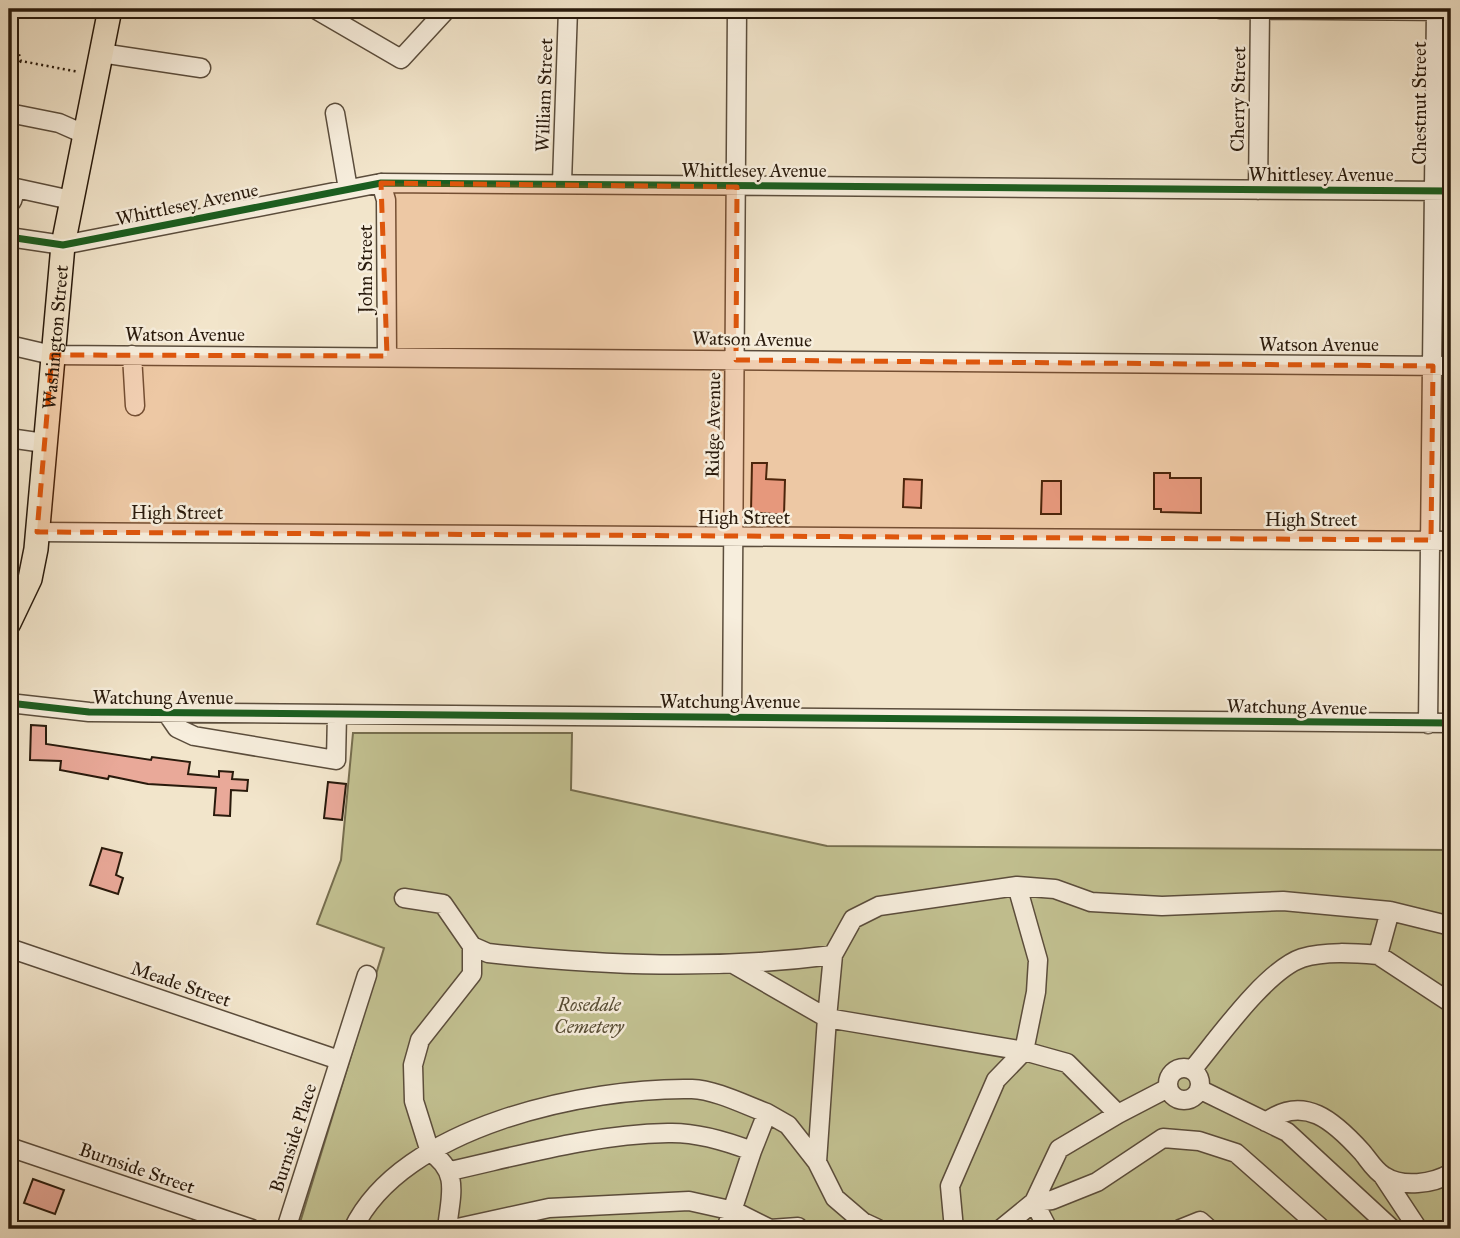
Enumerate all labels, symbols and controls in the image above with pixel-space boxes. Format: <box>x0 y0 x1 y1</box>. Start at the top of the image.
street label: William Street <box>531 37 557 152</box>
street label: Chestnut Street <box>1408 41 1431 165</box>
street label: Cherry Street <box>1226 46 1250 152</box>
street label: Whittlesey Avenue <box>681 159 827 182</box>
street label: Whittlesey Avenue <box>1248 163 1394 186</box>
street label: Whittlesey Avenue <box>114 178 260 230</box>
street label: John Street <box>354 224 378 316</box>
street label: Washington Street <box>37 264 73 410</box>
street label: Watson Avenue <box>125 323 245 346</box>
street label: Watson Avenue <box>692 326 812 352</box>
street label: Watson Avenue <box>1259 333 1379 356</box>
street label: Ridge Avenue <box>701 372 726 478</box>
street label: High Street <box>131 501 223 525</box>
street label: High Street <box>698 506 790 530</box>
street label: High Street <box>1265 508 1357 532</box>
street label: Watchung Avenue <box>93 686 233 710</box>
street label: Watchung Avenue <box>660 690 800 714</box>
street label: Watchung Avenue <box>1226 694 1368 721</box>
street label: Meade Street <box>128 956 234 1012</box>
park label: Rosedale Cemetery <box>554 993 625 1038</box>
street label: Burnside Place <box>264 1080 322 1196</box>
street label: Burnside Street <box>76 1137 198 1199</box>

